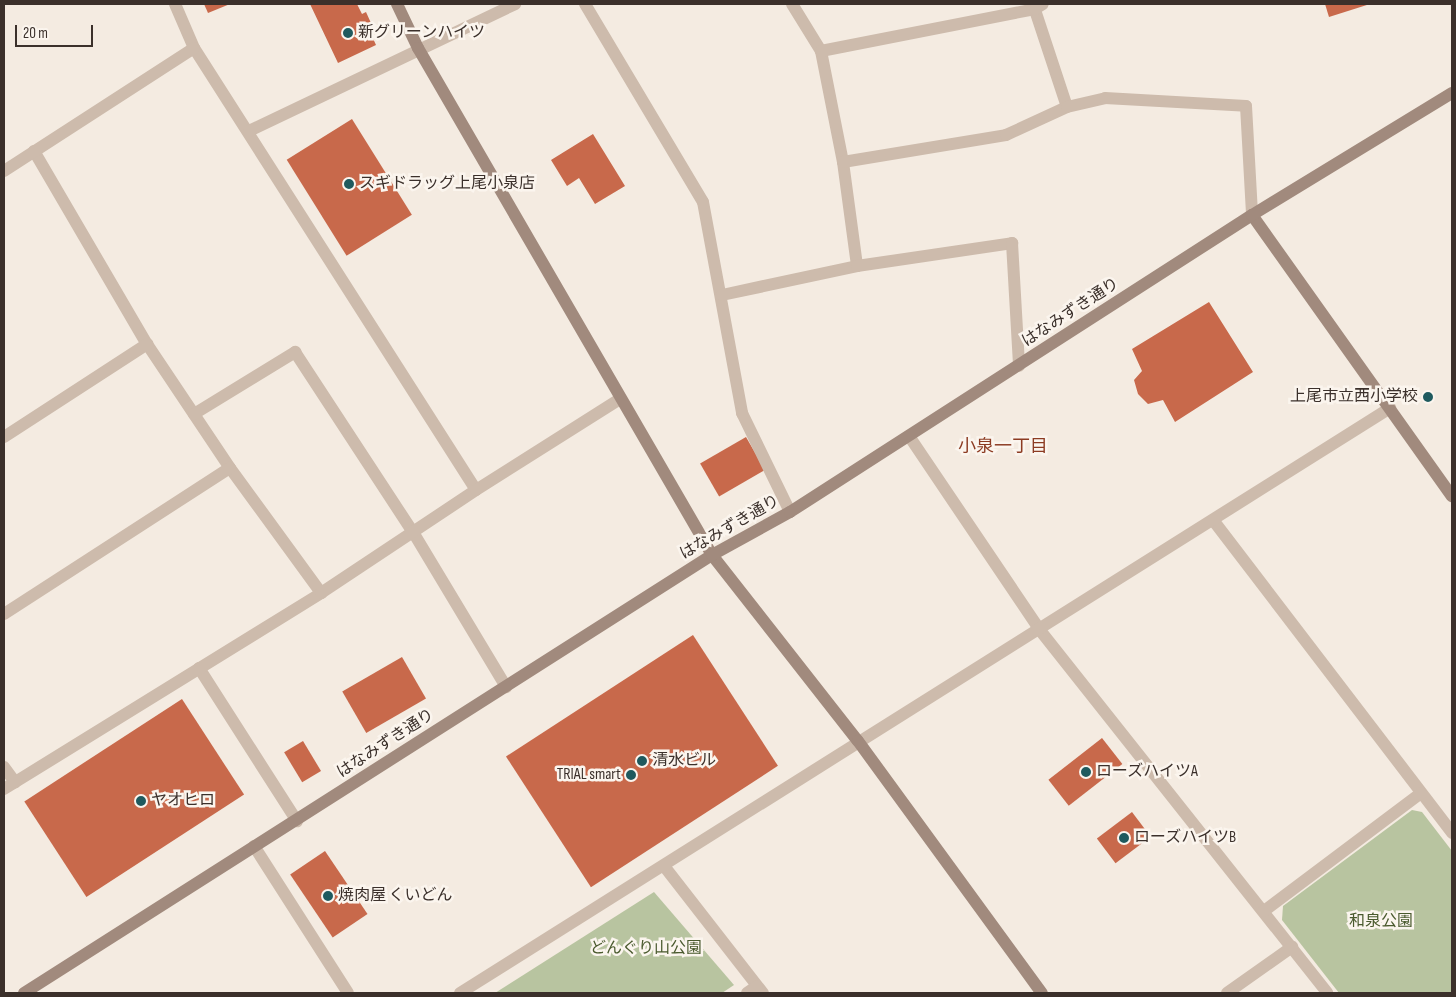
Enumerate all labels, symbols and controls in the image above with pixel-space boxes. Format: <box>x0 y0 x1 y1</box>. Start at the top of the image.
scale bar <box>18 15 95 47</box>
place label: 新グリーンハイツ <box>358 23 486 43</box>
text: 20 m <box>23 24 48 43</box>
marker: 新グリーンハイツ <box>342 27 354 39</box>
place label: スギドラッグ上尾小泉店 <box>359 174 535 194</box>
marker: スギドラッグ上尾小泉店 <box>343 178 355 190</box>
street label: はなみずき通り <box>1019 274 1123 352</box>
place label: 上尾市立西小学校 <box>1290 387 1418 407</box>
marker: 上尾市立西小学校 <box>1422 391 1434 403</box>
district label: 小泉一丁目 <box>958 436 1048 458</box>
street label: はなみずき通り <box>677 492 783 564</box>
street label: はなみずき通り <box>334 705 438 783</box>
place label: 清水ビル <box>652 751 716 771</box>
marker: 清水ビル <box>636 755 648 767</box>
place label: ローズハイツA <box>1096 762 1199 782</box>
place label: TRIAL smart <box>557 765 621 785</box>
marker: ローズハイツA <box>1080 766 1092 778</box>
marker: TRIAL smart <box>625 769 637 781</box>
place label: ヤオヒロ <box>151 791 215 811</box>
marker: ヤオヒロ <box>135 795 147 807</box>
place label: ローズハイツB <box>1134 828 1237 848</box>
marker: ローズハイツB <box>1118 832 1130 844</box>
place label: 焼肉屋 くいどん <box>338 886 453 906</box>
marker: 焼肉屋 くいどん <box>322 890 334 902</box>
park label: 和泉公園 <box>1349 912 1413 932</box>
park label: どんぐり山公園 <box>590 939 702 959</box>

